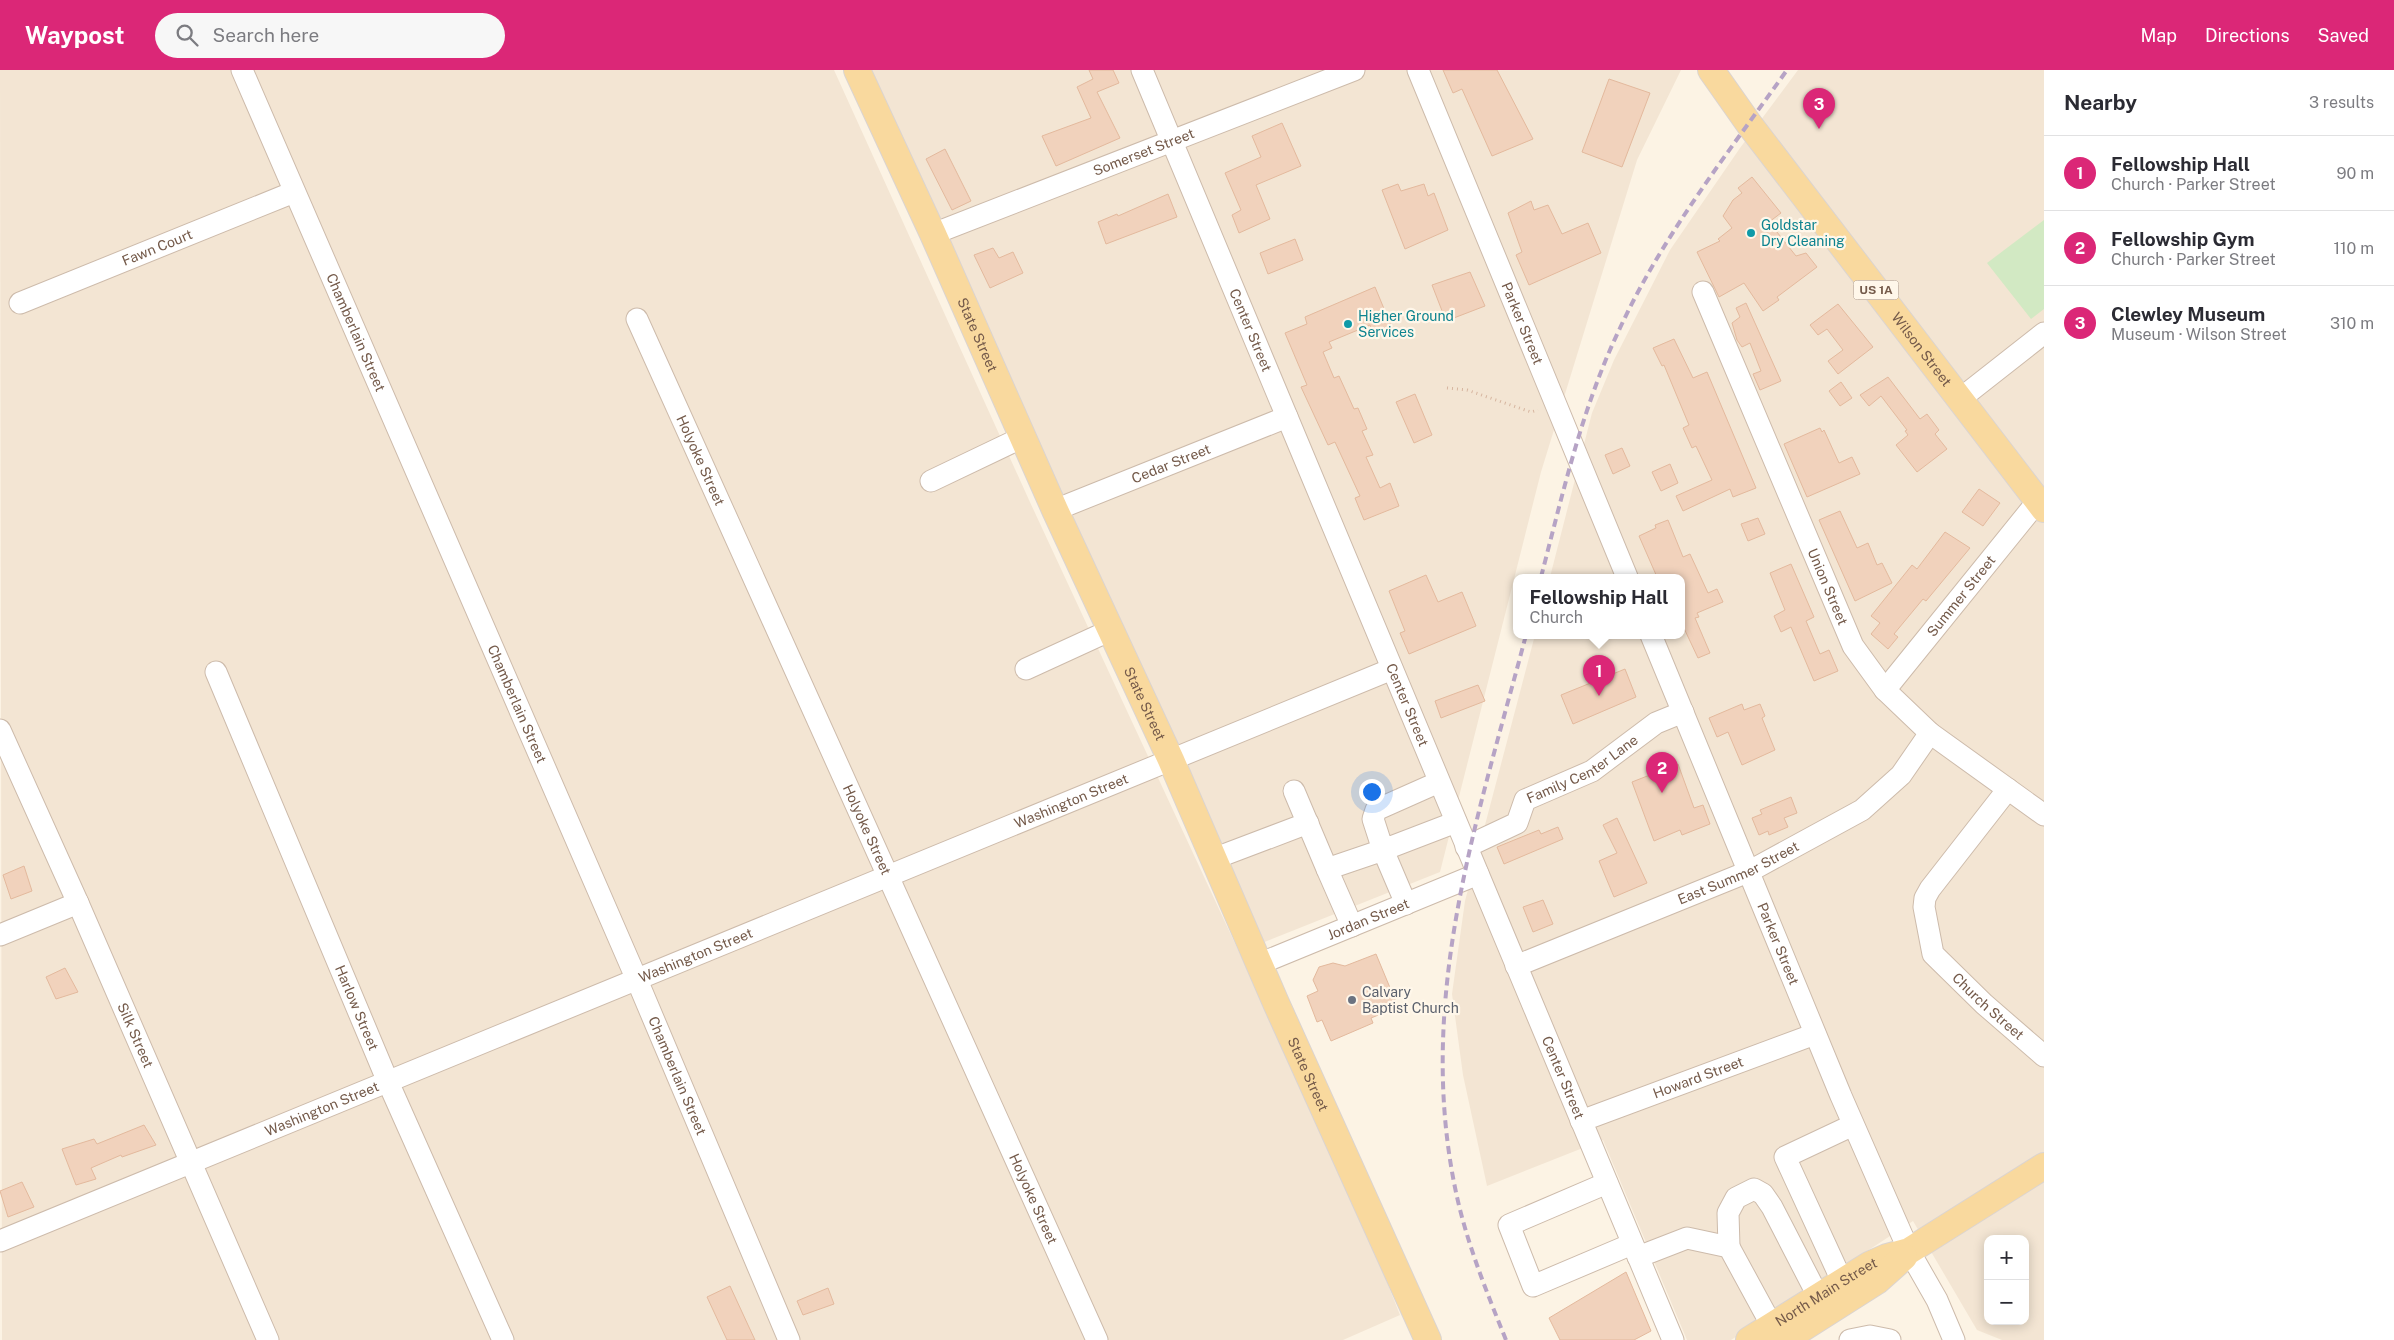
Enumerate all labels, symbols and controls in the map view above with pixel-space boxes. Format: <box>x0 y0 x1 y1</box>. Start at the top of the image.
search box <box>155 13 505 58</box>
text: Waypost <box>25 21 125 49</box>
icon: search <box>173 21 201 49</box>
text: Search here <box>213 24 319 46</box>
text: Map <box>2140 25 2177 46</box>
text: Directions <box>2205 25 2290 46</box>
text: Saved <box>2318 25 2369 46</box>
pin: 3 <box>1803 88 1835 129</box>
text: Nearby <box>2064 90 2137 115</box>
text: 3 results <box>2309 93 2374 112</box>
street label: Somerset Street <box>1091 125 1196 179</box>
text: Fellowship Hall <box>2111 153 2250 175</box>
text: 1 <box>2077 164 2083 183</box>
text: 90 m <box>2337 164 2374 183</box>
text: Church · Parker Street <box>2111 175 2276 194</box>
place label: Goldstar Dry Cleaning <box>1761 217 1845 249</box>
street label: Fawn Court <box>120 226 195 269</box>
marker: Goldstar Dry Cleaning <box>1745 227 1757 239</box>
text: Fellowship Gym <box>2111 228 2255 250</box>
text: 2 <box>2075 239 2085 258</box>
text: 110 m <box>2333 239 2374 258</box>
text: Church · Parker Street <box>2111 250 2276 269</box>
street label: Chamberlain Street <box>323 271 389 394</box>
street label: Parker Street <box>1498 280 1546 367</box>
road number: US 1A <box>1854 280 1898 300</box>
street label: Center Street <box>1226 286 1275 374</box>
street label: State Street <box>954 295 1001 374</box>
text: Clewley Museum <box>2111 303 2265 325</box>
place label: Higher Ground Services <box>1358 308 1454 340</box>
street label: Wilson Street <box>1888 309 1955 389</box>
text: 3 <box>2075 314 2085 333</box>
text: 310 m <box>2330 314 2374 333</box>
marker: Higher Ground Services <box>1342 318 1354 330</box>
text: Museum · Wilson Street <box>2111 325 2287 344</box>
street label: Holyoke Street <box>673 413 728 508</box>
street label: Cedar Street <box>1129 441 1213 486</box>
street label: Union Street <box>1805 546 1851 627</box>
street label: Summer Street <box>1924 552 1999 640</box>
popup <box>1513 574 1685 639</box>
text: Fellowship Hall <box>1530 586 1668 608</box>
text: Church <box>1530 608 1583 627</box>
street label: Chamberlain Street <box>484 642 550 765</box>
pin: 1 <box>1583 655 1615 696</box>
street label: Center Street <box>1383 661 1432 749</box>
street label: State Street <box>1121 664 1169 743</box>
street label: Family Center Lane <box>1524 732 1641 806</box>
pin: 2 <box>1646 752 1678 793</box>
street label: Washington Street <box>1012 770 1130 831</box>
your location <box>1359 779 1385 805</box>
street label: Holyoke Street <box>840 782 894 877</box>
street label: East Summer Street <box>1675 838 1802 908</box>
street label: Jordan Street <box>1325 895 1412 943</box>
street label: Parker Street <box>1754 900 1802 987</box>
street label: Washington Street <box>636 925 755 986</box>
street label: Harlow Street <box>332 963 382 1053</box>
street label: Church Street <box>1949 970 2027 1043</box>
place label: Calvary Baptist Church <box>1362 984 1459 1016</box>
marker: Calvary Baptist Church <box>1346 994 1358 1006</box>
street label: Silk Street <box>114 1000 157 1070</box>
street label: Chamberlain Street <box>645 1014 710 1138</box>
street label: Center Street <box>1539 1034 1588 1121</box>
street label: State Street <box>1285 1035 1332 1114</box>
street label: Howard Street <box>1651 1053 1746 1102</box>
street label: Washington Street <box>263 1078 381 1139</box>
street label: Holyoke Street <box>1006 1151 1061 1247</box>
map controls <box>1984 1235 2029 1325</box>
button: + <box>1984 1235 2029 1280</box>
street label: North Main Street <box>1772 1255 1879 1329</box>
button: − <box>1984 1280 2029 1325</box>

